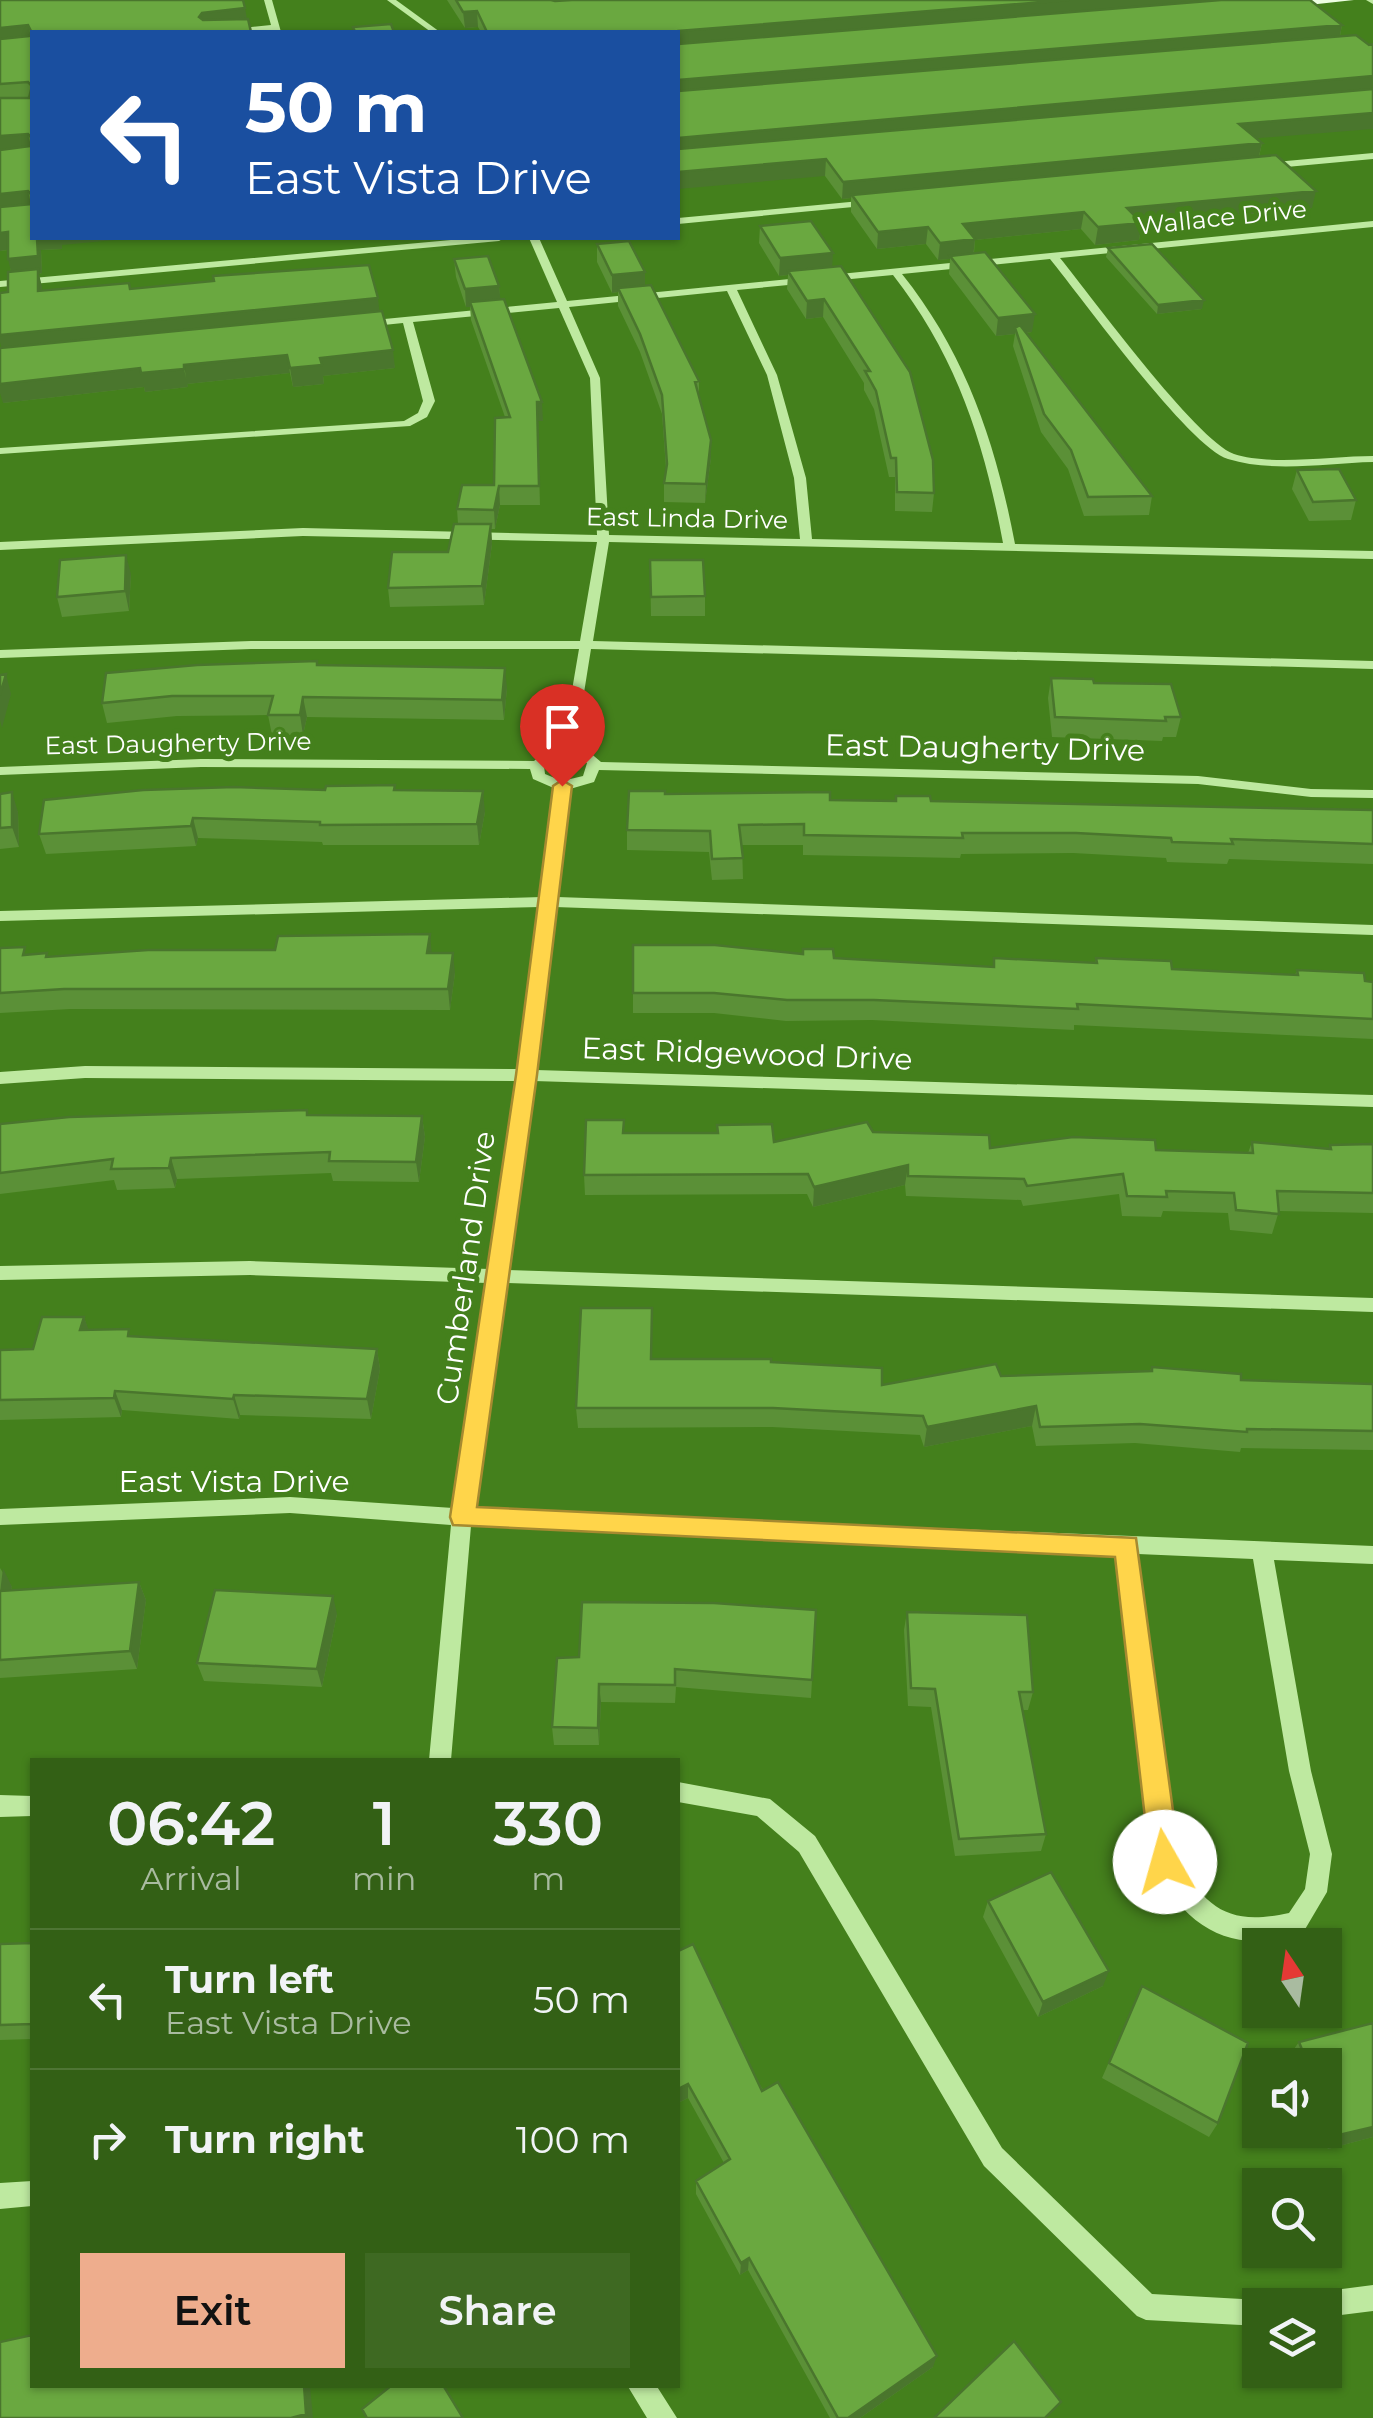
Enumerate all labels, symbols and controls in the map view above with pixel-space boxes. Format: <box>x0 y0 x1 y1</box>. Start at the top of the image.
text: 50 m <box>245 64 427 150</box>
icon: left <box>80 70 210 200</box>
text: East Vista Drive <box>245 150 592 205</box>
street label: Wallace Drive <box>1136 193 1308 241</box>
street label: East Linda Drive <box>586 501 788 535</box>
pin <box>520 684 605 787</box>
icon: arrive <box>535 699 590 754</box>
street label: East Daugherty Drive <box>44 726 312 760</box>
street label: East Daugherty Drive <box>825 726 1145 769</box>
street label: East Ridgewood Drive <box>581 1029 913 1078</box>
street label: Cumberland Drive <box>428 1129 503 1407</box>
street label: East Vista Drive <box>118 1463 350 1500</box>
text: 06:42 <box>107 1787 275 1860</box>
text: 1 <box>373 1787 396 1860</box>
text: 330 <box>493 1787 603 1860</box>
position arrow <box>1113 1810 1217 1914</box>
text: Arrival <box>141 1859 242 1898</box>
text: min <box>352 1859 416 1898</box>
text: m <box>531 1859 565 1898</box>
north arrow <box>1242 1928 1342 2028</box>
map controls <box>1242 1928 1342 2388</box>
text: Turn left <box>165 1956 334 2003</box>
icon: left <box>80 1972 135 2027</box>
text: 50 m <box>533 1976 630 2023</box>
text: East Vista Drive <box>165 2003 411 2042</box>
button: sound <box>1242 2048 1342 2148</box>
icon: right <box>80 2112 135 2167</box>
text: Turn right <box>165 2116 364 2163</box>
text: 100 m <box>516 2116 630 2163</box>
button: search <box>1242 2168 1342 2268</box>
button: Exit <box>80 2253 345 2368</box>
button: Share <box>365 2253 630 2368</box>
button: layers <box>1242 2288 1342 2388</box>

